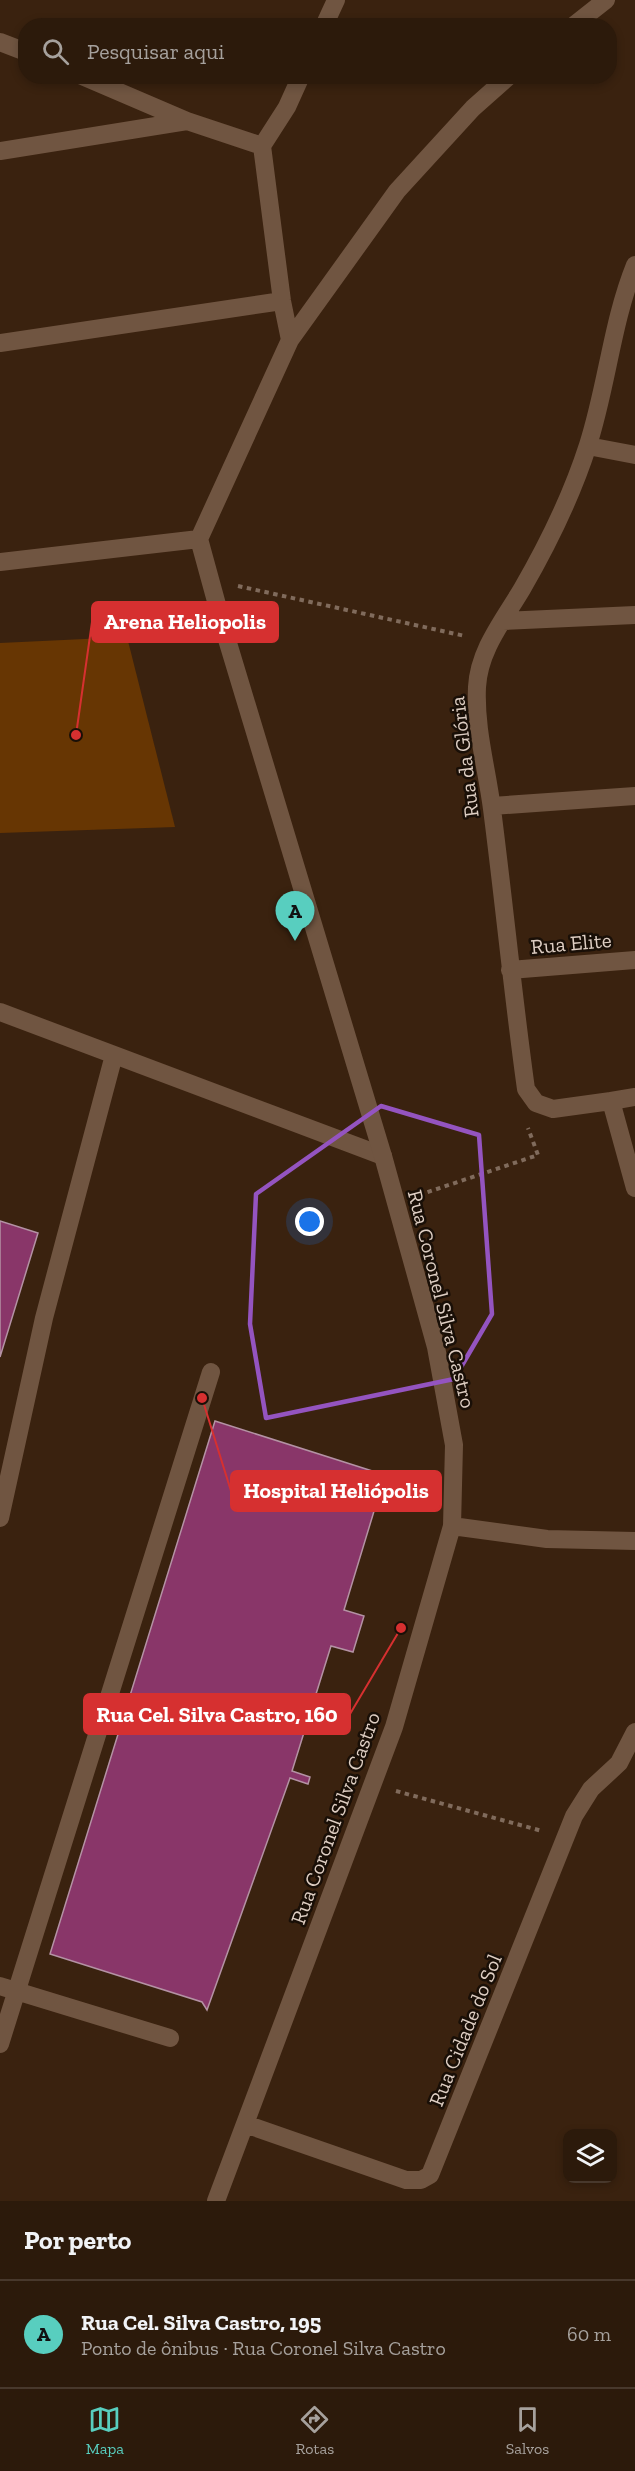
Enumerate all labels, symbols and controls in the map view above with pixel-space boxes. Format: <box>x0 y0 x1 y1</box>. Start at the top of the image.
search box <box>18 18 617 84</box>
icon: search <box>39 35 72 68</box>
text: Pesquisar aqui <box>87 38 224 65</box>
callout: Arena Heliopolis <box>92 602 278 642</box>
text: Arena Heliopolis <box>104 608 266 635</box>
street label: Rua da Glória <box>444 695 484 819</box>
pin: A <box>276 892 314 941</box>
street label: Rua Elite <box>530 927 613 959</box>
street label: Rua Coronel Silva Castro <box>403 1187 481 1411</box>
your location <box>295 1207 324 1236</box>
callout: Hospital Heliópolis <box>231 1471 441 1511</box>
text: Hospital Heliópolis <box>243 1477 429 1504</box>
callout: Rua Cel. Silva Castro, 160 <box>84 1694 350 1734</box>
text: Rua Cel. Silva Castro, 160 <box>96 1701 338 1728</box>
street label: Rua Coronel Silva Castro <box>285 1708 385 1928</box>
street label: Rua Cidade do Sol <box>423 1950 507 2110</box>
map controls <box>563 2129 617 2183</box>
button: layers <box>563 2129 617 2183</box>
text: Por perto <box>24 2224 131 2256</box>
text: Rua Cel. Silva Castro, 195 <box>81 2309 321 2336</box>
text: A <box>37 2322 50 2346</box>
text: 60 m <box>567 2322 611 2346</box>
text: Ponto de ônibus · Rua Coronel Silva Castro <box>81 2336 446 2360</box>
tab: Mapa <box>86 2403 124 2458</box>
tab: Rotas <box>296 2403 334 2458</box>
tab: Salvos <box>506 2403 549 2458</box>

